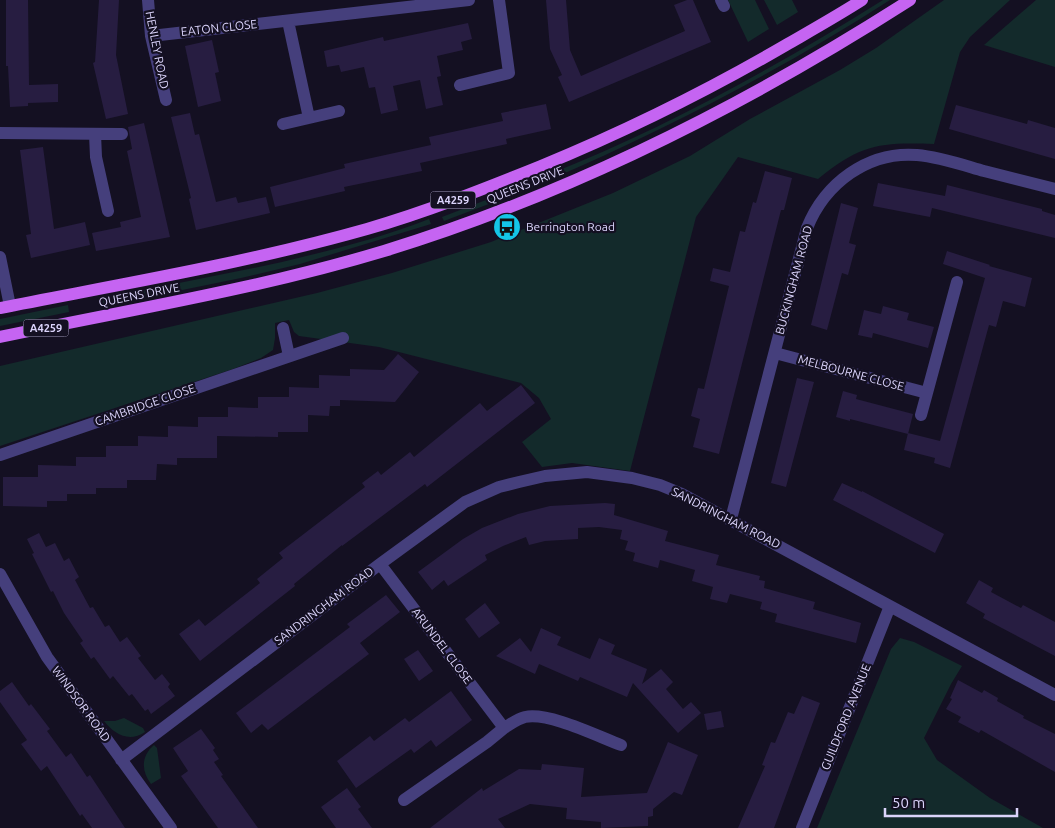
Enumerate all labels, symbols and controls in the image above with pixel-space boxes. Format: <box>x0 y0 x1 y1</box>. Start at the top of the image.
street label: HENLEY ROAD <box>144 10 171 90</box>
street label: EATON CLOSE <box>180 17 258 38</box>
street label: QUEENS DRIVE <box>484 163 565 206</box>
road number: A4259 <box>430 192 476 208</box>
bus stop icon: Berrington Road <box>492 212 522 242</box>
place label: Berrington Road <box>526 220 615 233</box>
street label: BUCKINGHAM ROAD <box>773 224 814 336</box>
street label: QUEENS DRIVE <box>97 280 181 309</box>
road number: A4259 <box>23 319 68 336</box>
street label: MELBOURNE CLOSE <box>797 352 906 393</box>
street label: CAMBRIDGE CLOSE <box>93 381 197 428</box>
street label: SANDRINGHAM ROAD <box>670 484 783 551</box>
street label: SANDRINGHAM ROAD <box>272 564 376 647</box>
street label: ARUNDEL CLOSE <box>410 605 475 686</box>
street label: GUILDFORD AVENUE <box>818 662 873 772</box>
street label: WINDSOR ROAD <box>50 663 113 744</box>
scale bar <box>885 786 1018 818</box>
text: 50 m <box>892 794 925 811</box>

